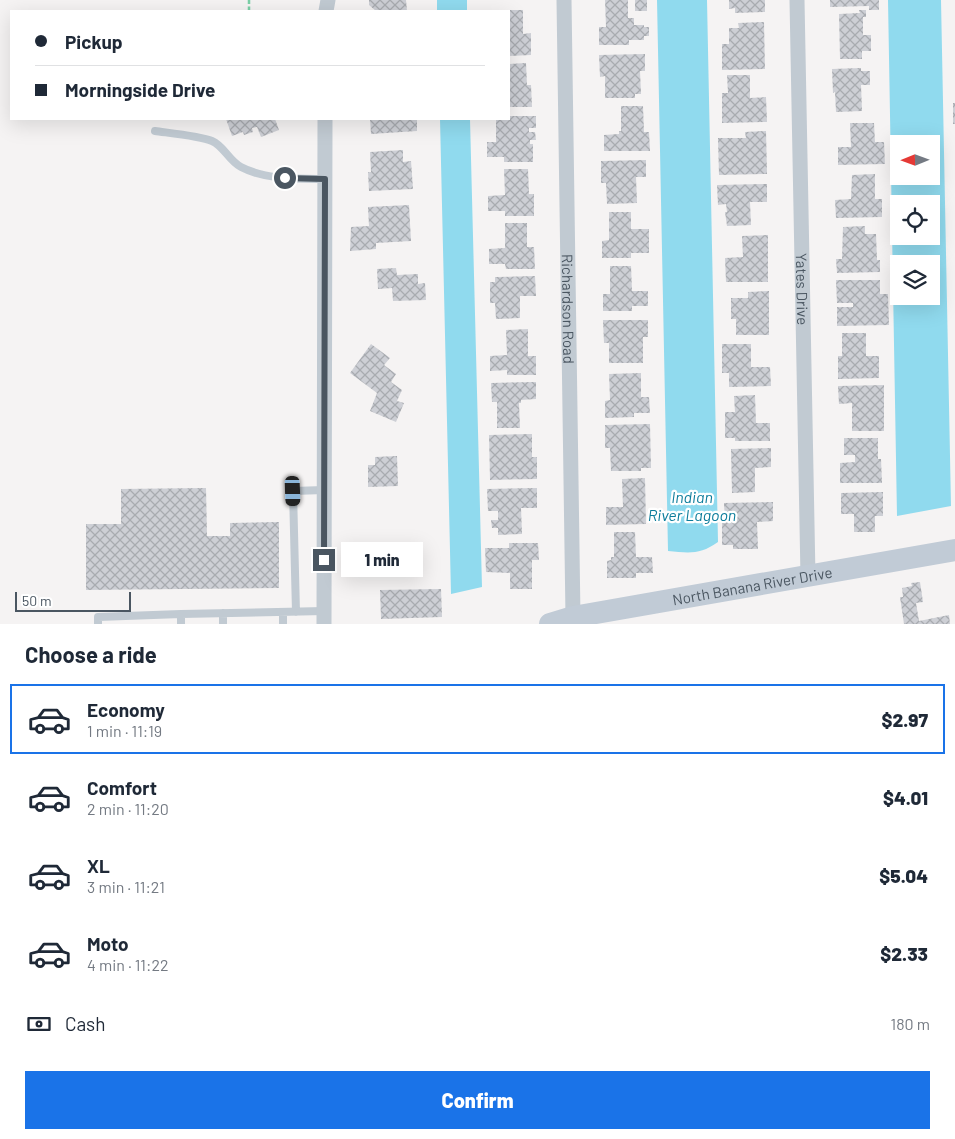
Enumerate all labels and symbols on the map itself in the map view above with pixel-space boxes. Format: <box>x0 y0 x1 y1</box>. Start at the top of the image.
north arrow <box>890 135 940 185</box>
route start <box>274 167 296 189</box>
street label: Yates Drive <box>793 253 812 325</box>
street label: Richardson Road <box>559 254 578 364</box>
car <box>284 476 301 506</box>
water label: Indian River Lagoon <box>648 487 736 524</box>
callout: 1 min <box>342 542 424 578</box>
route end <box>313 549 335 571</box>
street label: North Banana River Drive <box>671 563 834 608</box>
scale bar <box>15 589 131 612</box>

